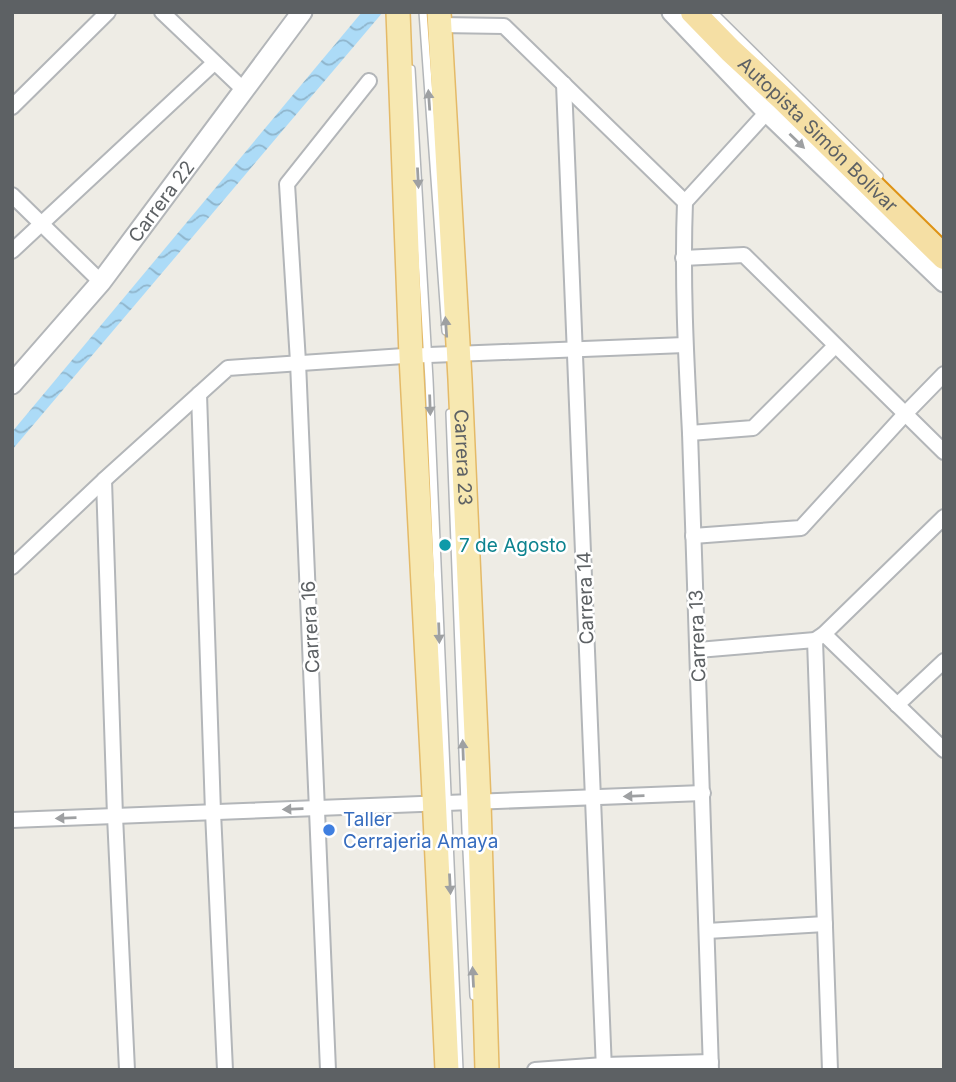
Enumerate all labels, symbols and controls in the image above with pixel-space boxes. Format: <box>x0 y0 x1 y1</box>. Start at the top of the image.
street label: Autopista Simón Bolívar <box>733 52 902 217</box>
one-way arrow <box>423 89 434 111</box>
one-way arrow <box>788 132 805 149</box>
street label: Carrera 22 <box>124 156 199 247</box>
one-way arrow <box>412 167 423 189</box>
one-way arrow <box>440 315 451 337</box>
one-way arrow <box>424 395 435 417</box>
street label: Carrera 23 <box>449 409 477 506</box>
place label: 7 de Agosto <box>459 534 567 557</box>
marker: 7 de Agosto <box>437 537 453 553</box>
street label: Carrera 14 <box>572 551 599 645</box>
street label: Carrera 16 <box>297 580 324 674</box>
street label: Carrera 13 <box>684 589 711 683</box>
one-way arrow <box>434 622 445 644</box>
one-way arrow <box>457 739 468 761</box>
one-way arrow <box>623 790 645 801</box>
one-way arrow <box>282 803 304 814</box>
place label: Taller Cerrajeria Amaya <box>343 808 498 853</box>
one-way arrow <box>54 812 76 823</box>
marker: Taller Cerrajeria Amaya <box>321 822 337 838</box>
one-way arrow <box>445 874 456 896</box>
one-way arrow <box>467 966 478 988</box>

